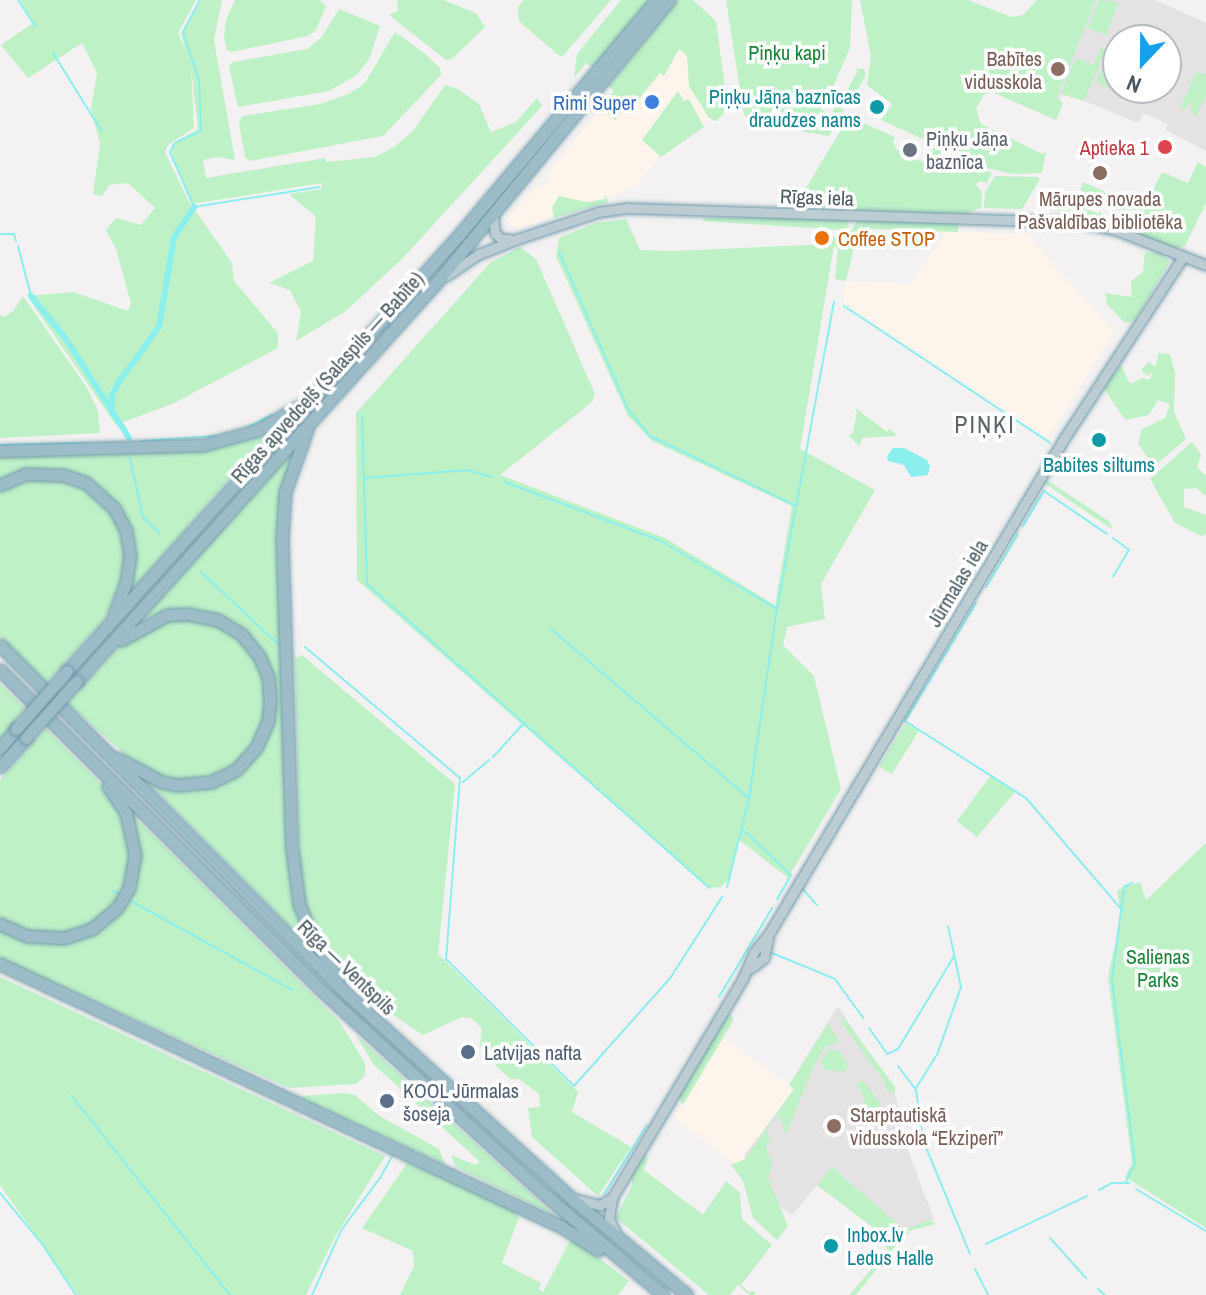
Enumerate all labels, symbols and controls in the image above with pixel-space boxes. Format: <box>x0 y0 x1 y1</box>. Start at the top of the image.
north arrow <box>1102 24 1182 104</box>
park label: Piņķu kapi <box>748 40 826 64</box>
place label: Babītes vidusskola <box>965 46 1042 93</box>
marker: Babītes vidusskola <box>1049 60 1067 78</box>
text: N <box>1122 68 1145 101</box>
place label: Piņķu Jāņa baznīcas draudzes nams <box>709 84 861 131</box>
place label: Rimi Super <box>553 90 636 114</box>
marker: Rimi Super <box>643 93 661 111</box>
marker: Piņķu Jāņa baznīcas draudzes nams <box>868 98 886 116</box>
place label: Piņķu Jāņa baznīca <box>926 126 1008 173</box>
place label: Aptieka 1 <box>1080 135 1149 159</box>
marker: Aptieka 1 <box>1156 138 1174 156</box>
marker: Piņķu Jāņa baznīca <box>901 141 919 159</box>
marker: Mārupes novada Pašvaldības bibliotēka <box>1091 164 1109 182</box>
street label: Rīgas iela <box>780 184 854 210</box>
place label: Mārupes novada Pašvaldības bibliotēka <box>1017 186 1183 233</box>
place label: Coffee STOP <box>838 226 935 250</box>
marker: Coffee STOP <box>813 229 831 247</box>
street label: Rīgas apvedceļš (Salaspils — Babīte) <box>226 266 428 488</box>
district label: PIŅĶI <box>954 411 1016 439</box>
marker: Babites siltums <box>1090 431 1108 449</box>
place label: Babites siltums <box>1043 452 1155 476</box>
street label: Jūrmalas iela <box>922 535 992 631</box>
street label: Rīga — Ventspils <box>293 914 401 1020</box>
park label: Salienas Parks <box>1126 945 1190 992</box>
place label: Latvijas nafta <box>484 1040 582 1064</box>
marker: Latvijas nafta <box>459 1043 477 1061</box>
place label: KOOL Jūrmalas šoseja <box>403 1078 520 1125</box>
marker: KOOL Jūrmalas šoseja <box>378 1092 396 1110</box>
place label: Starptautiskā vidusskola “Ekziperī” <box>850 1102 1003 1149</box>
marker: Starptautiskā vidusskola “Ekziperī” <box>825 1117 843 1135</box>
place label: Inbox.lv Ledus Halle <box>847 1222 934 1269</box>
marker: Inbox.lv Ledus Halle <box>822 1237 840 1255</box>

